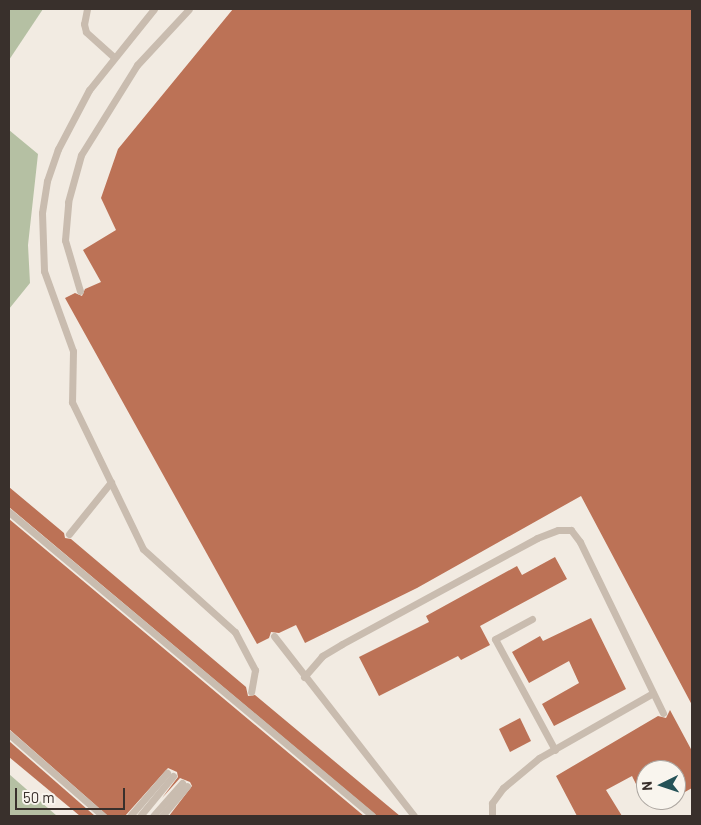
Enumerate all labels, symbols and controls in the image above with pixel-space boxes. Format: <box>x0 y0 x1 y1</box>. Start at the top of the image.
north arrow <box>636 760 686 810</box>
scale bar <box>18 778 128 810</box>
text: N <box>638 781 655 791</box>
text: 50 m <box>23 788 55 806</box>

